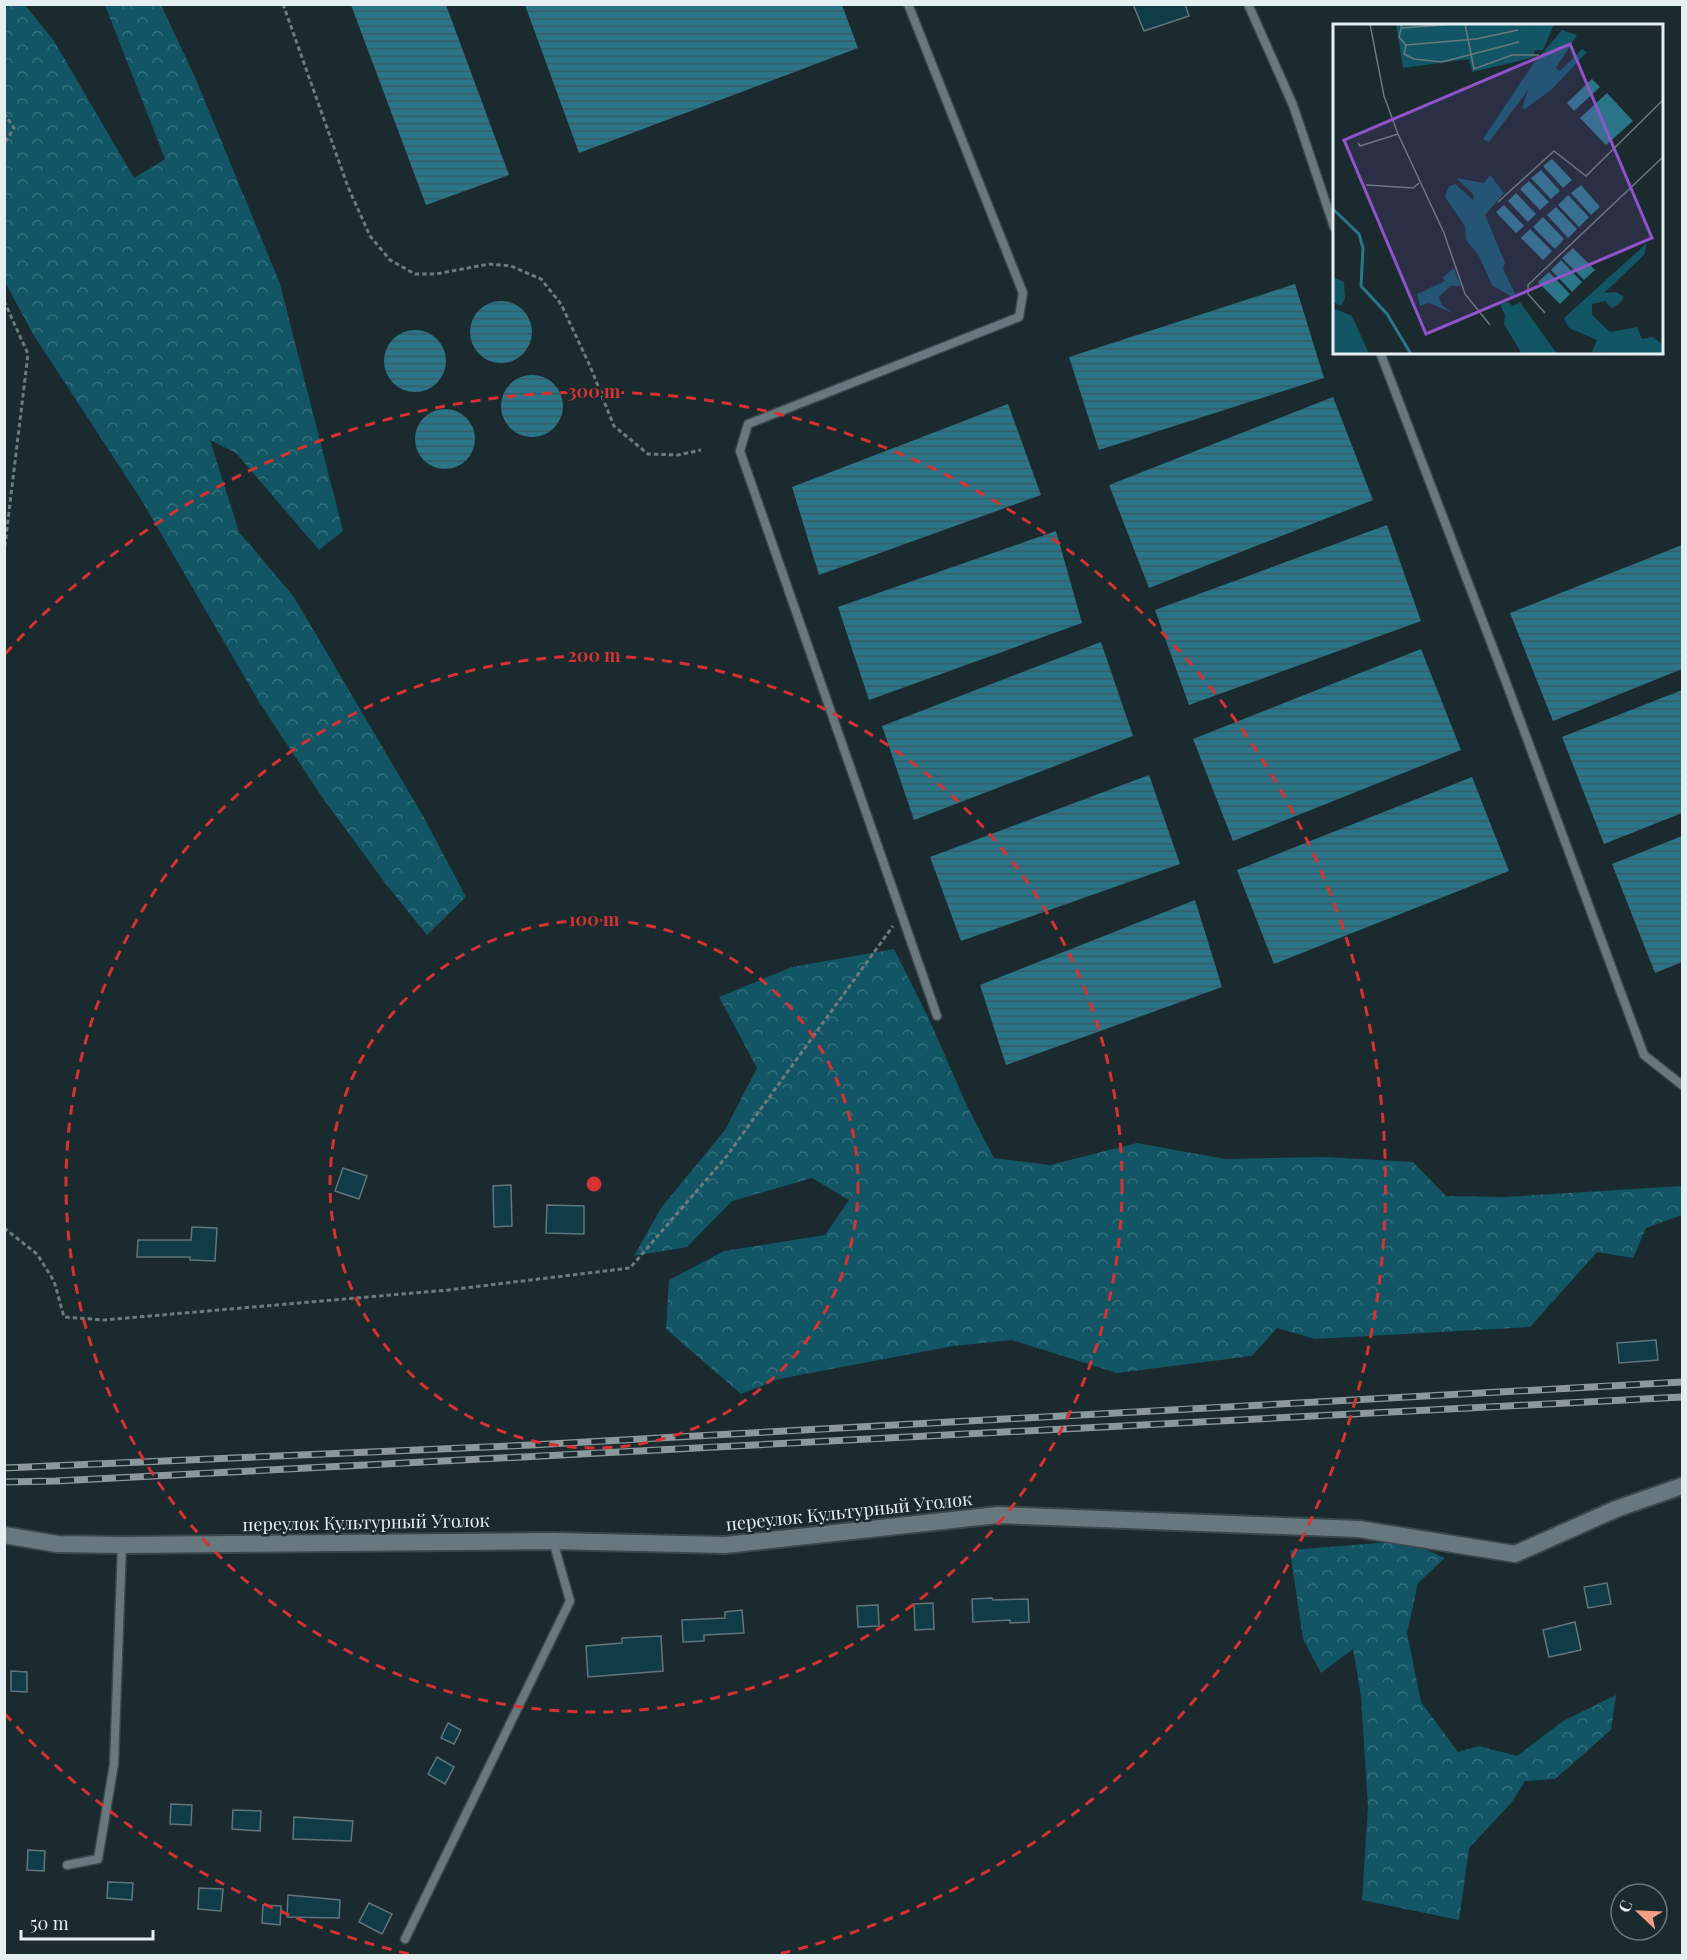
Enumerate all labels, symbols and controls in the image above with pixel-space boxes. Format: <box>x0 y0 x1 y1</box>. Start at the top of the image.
inset map <box>1333 24 1663 354</box>
text: 300 m <box>568 379 621 403</box>
text: 200 m <box>567 643 621 667</box>
text: 100 m <box>569 907 620 931</box>
centre of rings <box>584 1174 604 1194</box>
street label: переулок Культурный Уголок <box>725 1486 973 1536</box>
street label: переулок Культурный Уголок <box>242 1508 490 1536</box>
north arrow <box>1609 1882 1669 1942</box>
text: С <box>1613 1897 1637 1915</box>
scale bar <box>21 1903 153 1941</box>
text: 50 m <box>30 1911 69 1935</box>

